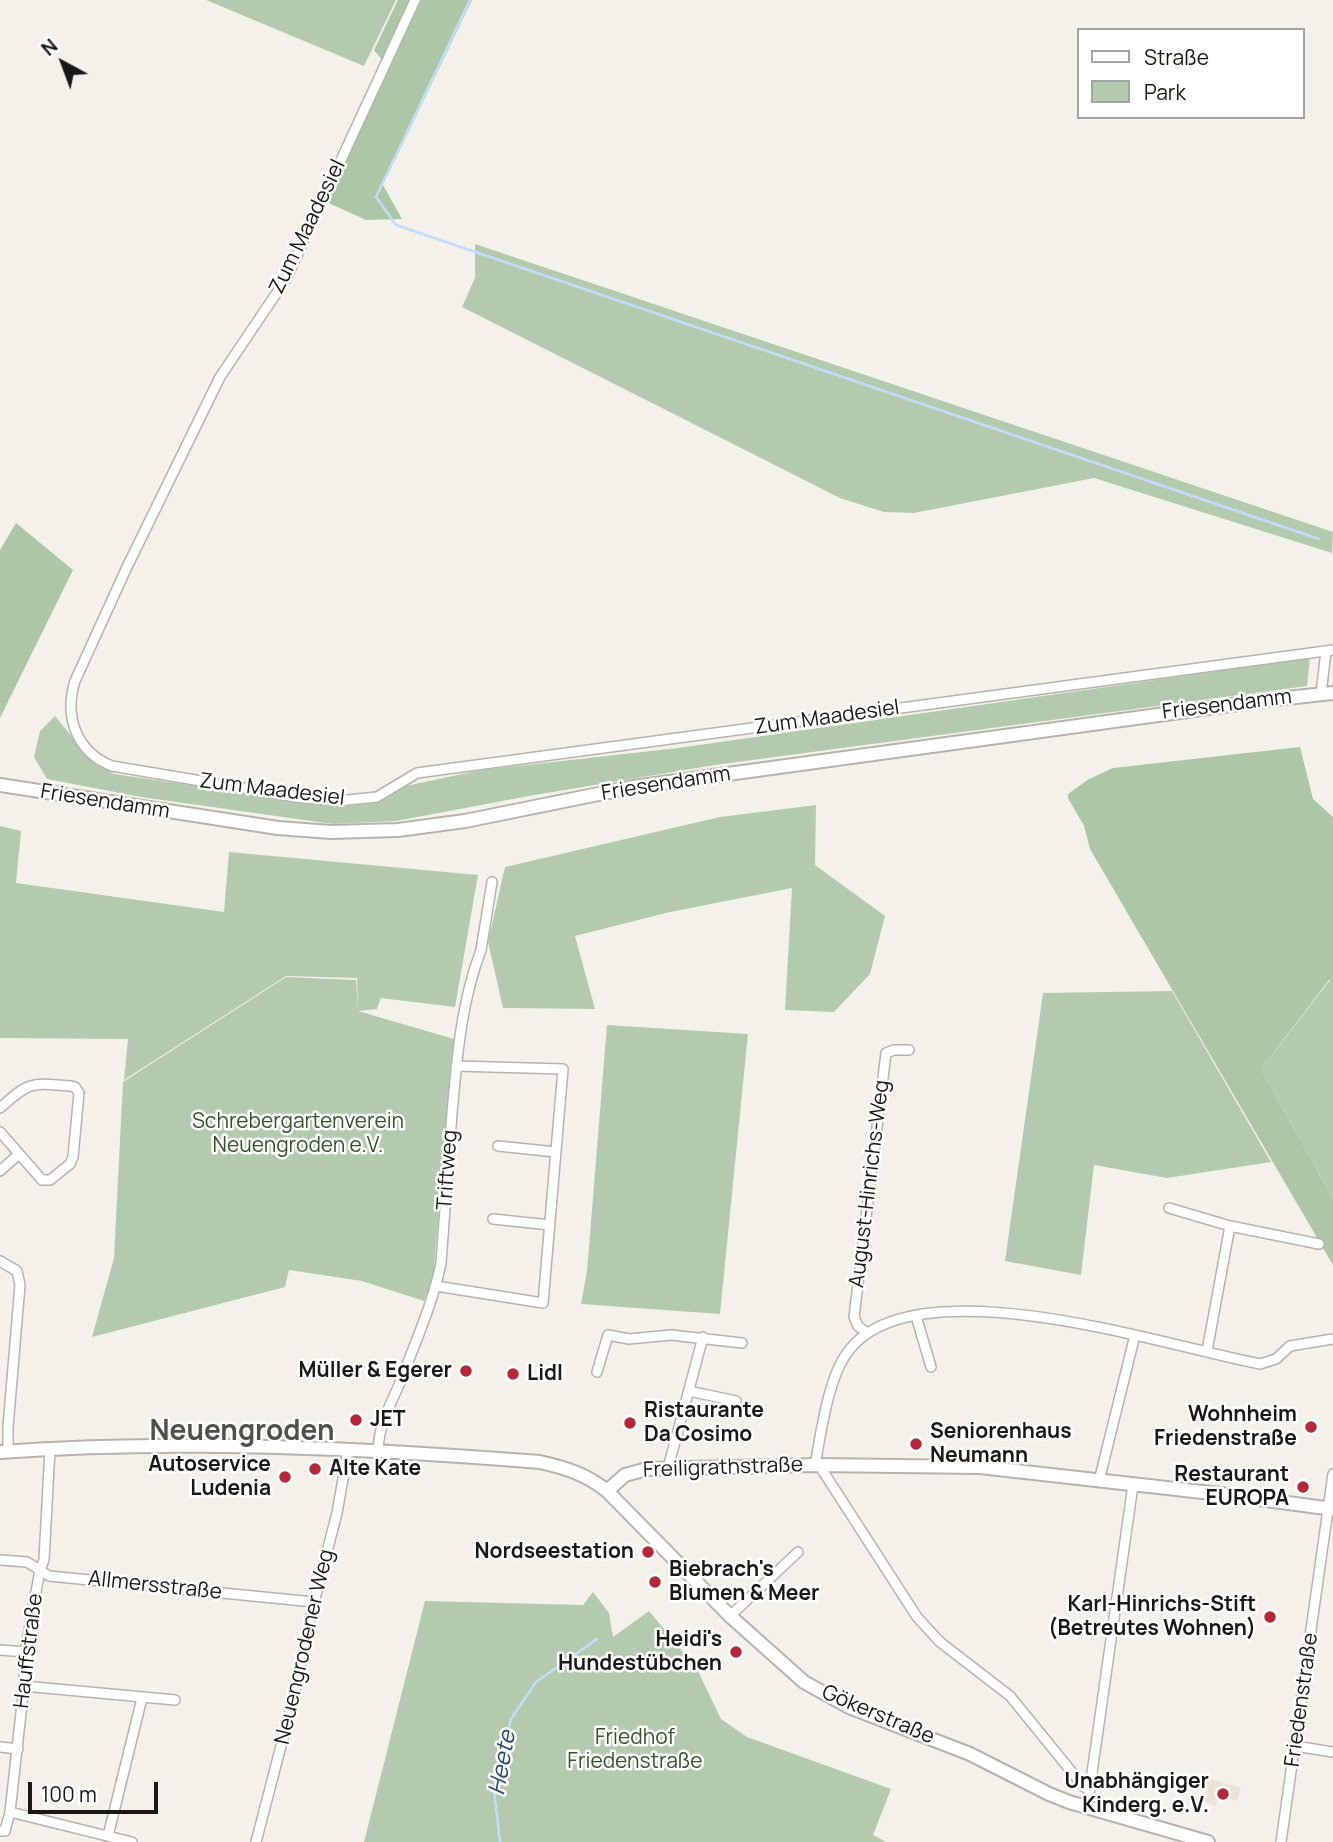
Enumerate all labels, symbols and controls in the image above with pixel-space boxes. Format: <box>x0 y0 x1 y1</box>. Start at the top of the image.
north arrow <box>28 28 98 98</box>
legend <box>1078 28 1305 119</box>
text: N <box>36 33 63 61</box>
text: Straße <box>1144 43 1209 71</box>
text: Park <box>1144 78 1186 106</box>
street label: Zum Maadesiel <box>265 156 351 298</box>
street label: Friesendamm <box>1161 685 1293 725</box>
street label: Zum Maadesiel <box>753 695 901 741</box>
street label: Friesendamm <box>600 761 732 807</box>
street label: Zum Maadesiel <box>198 769 346 811</box>
street label: Friesendamm <box>39 779 171 825</box>
street label: August-Hinrichs-Weg <box>845 1079 895 1289</box>
park label: Schrebergartenverein Neuengroden e.V. <box>192 1109 404 1159</box>
street label: Triftweg <box>433 1129 463 1211</box>
place label: Müller & Egerer <box>299 1358 452 1384</box>
place label: Lidl <box>527 1361 563 1387</box>
marker: Müller & Egerer <box>458 1363 474 1379</box>
marker: Lidl <box>505 1366 521 1382</box>
place label: Ristaurante Da Cosimo <box>644 1398 764 1448</box>
place label: Wohnheim Friedenstraße <box>1154 1402 1297 1452</box>
place label: JET <box>370 1407 406 1433</box>
marker: JET <box>348 1412 364 1428</box>
district label: Neuengroden <box>149 1415 335 1449</box>
marker: Ristaurante Da Cosimo <box>622 1415 638 1431</box>
place label: Seniorenhaus Neumann <box>930 1419 1072 1469</box>
marker: Wohnheim Friedenstraße <box>1303 1419 1319 1435</box>
marker: Seniorenhaus Neumann <box>908 1436 924 1452</box>
place label: Autoservice Ludenia <box>148 1452 271 1502</box>
street label: Freiligrathstraße <box>643 1453 803 1483</box>
place label: Alte Kate <box>329 1456 421 1482</box>
marker: Alte Kate <box>307 1461 323 1477</box>
place label: Restaurant EUROPA <box>1174 1462 1289 1512</box>
marker: Autoservice Ludenia <box>277 1469 293 1485</box>
marker: Restaurant EUROPA <box>1295 1479 1311 1495</box>
place label: Nordseestation <box>475 1539 634 1565</box>
marker: Nordseestation <box>640 1544 656 1560</box>
street label: Neuengrodener Weg <box>270 1547 340 1747</box>
place label: Biebrach's Blumen & Meer <box>669 1557 819 1607</box>
street label: Allmersstraße <box>87 1566 223 1606</box>
marker: Biebrach's Blumen & Meer <box>647 1574 663 1590</box>
street label: Hauffstraße <box>9 1592 49 1710</box>
place label: Karl-Hinrichs-Stift (Betreutes Wohnen) <box>1048 1592 1256 1642</box>
marker: Karl-Hinrichs-Stift (Betreutes Wohnen) <box>1262 1609 1278 1625</box>
place label: Heidi's Hundestübchen <box>558 1627 722 1677</box>
street label: Friedenstraße <box>1280 1631 1324 1769</box>
marker: Heidi's Hundestübchen <box>728 1644 744 1660</box>
street label: Gökerstraße <box>818 1680 938 1750</box>
park label: Friedhof Friedenstraße <box>567 1725 703 1775</box>
water label: Heete <box>484 1729 522 1797</box>
scale bar <box>32 1769 161 1813</box>
place label: Unabhängiger Kinderg. e.V. <box>1065 1769 1209 1819</box>
text: 100 m <box>41 1780 97 1808</box>
marker: Unabhängiger Kinderg. e.V. <box>1215 1786 1231 1802</box>

